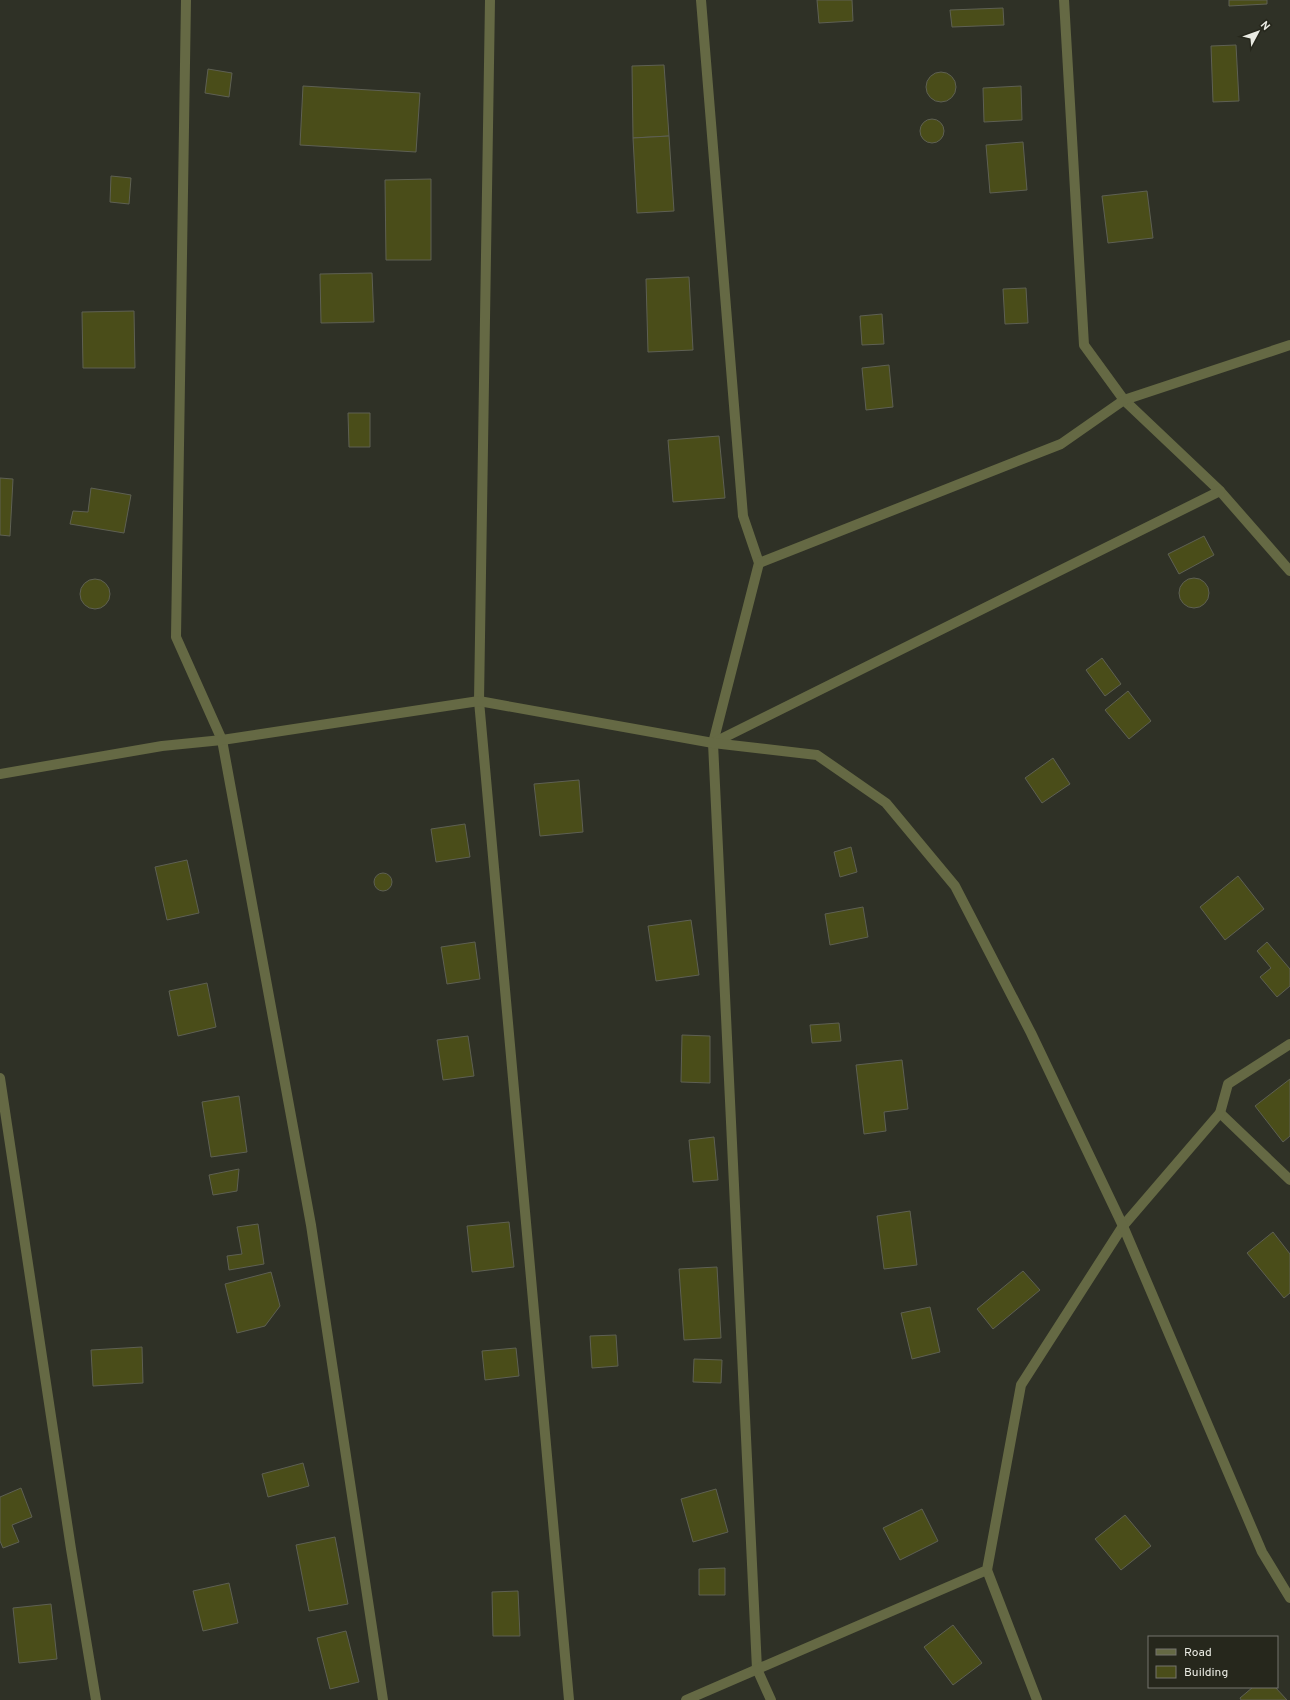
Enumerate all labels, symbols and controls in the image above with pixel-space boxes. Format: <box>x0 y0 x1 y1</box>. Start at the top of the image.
north arrow <box>1238 12 1278 52</box>
text: N <box>1257 19 1273 34</box>
legend <box>1148 1636 1278 1688</box>
text: Road <box>1184 1645 1212 1661</box>
text: Building <box>1184 1665 1228 1681</box>

